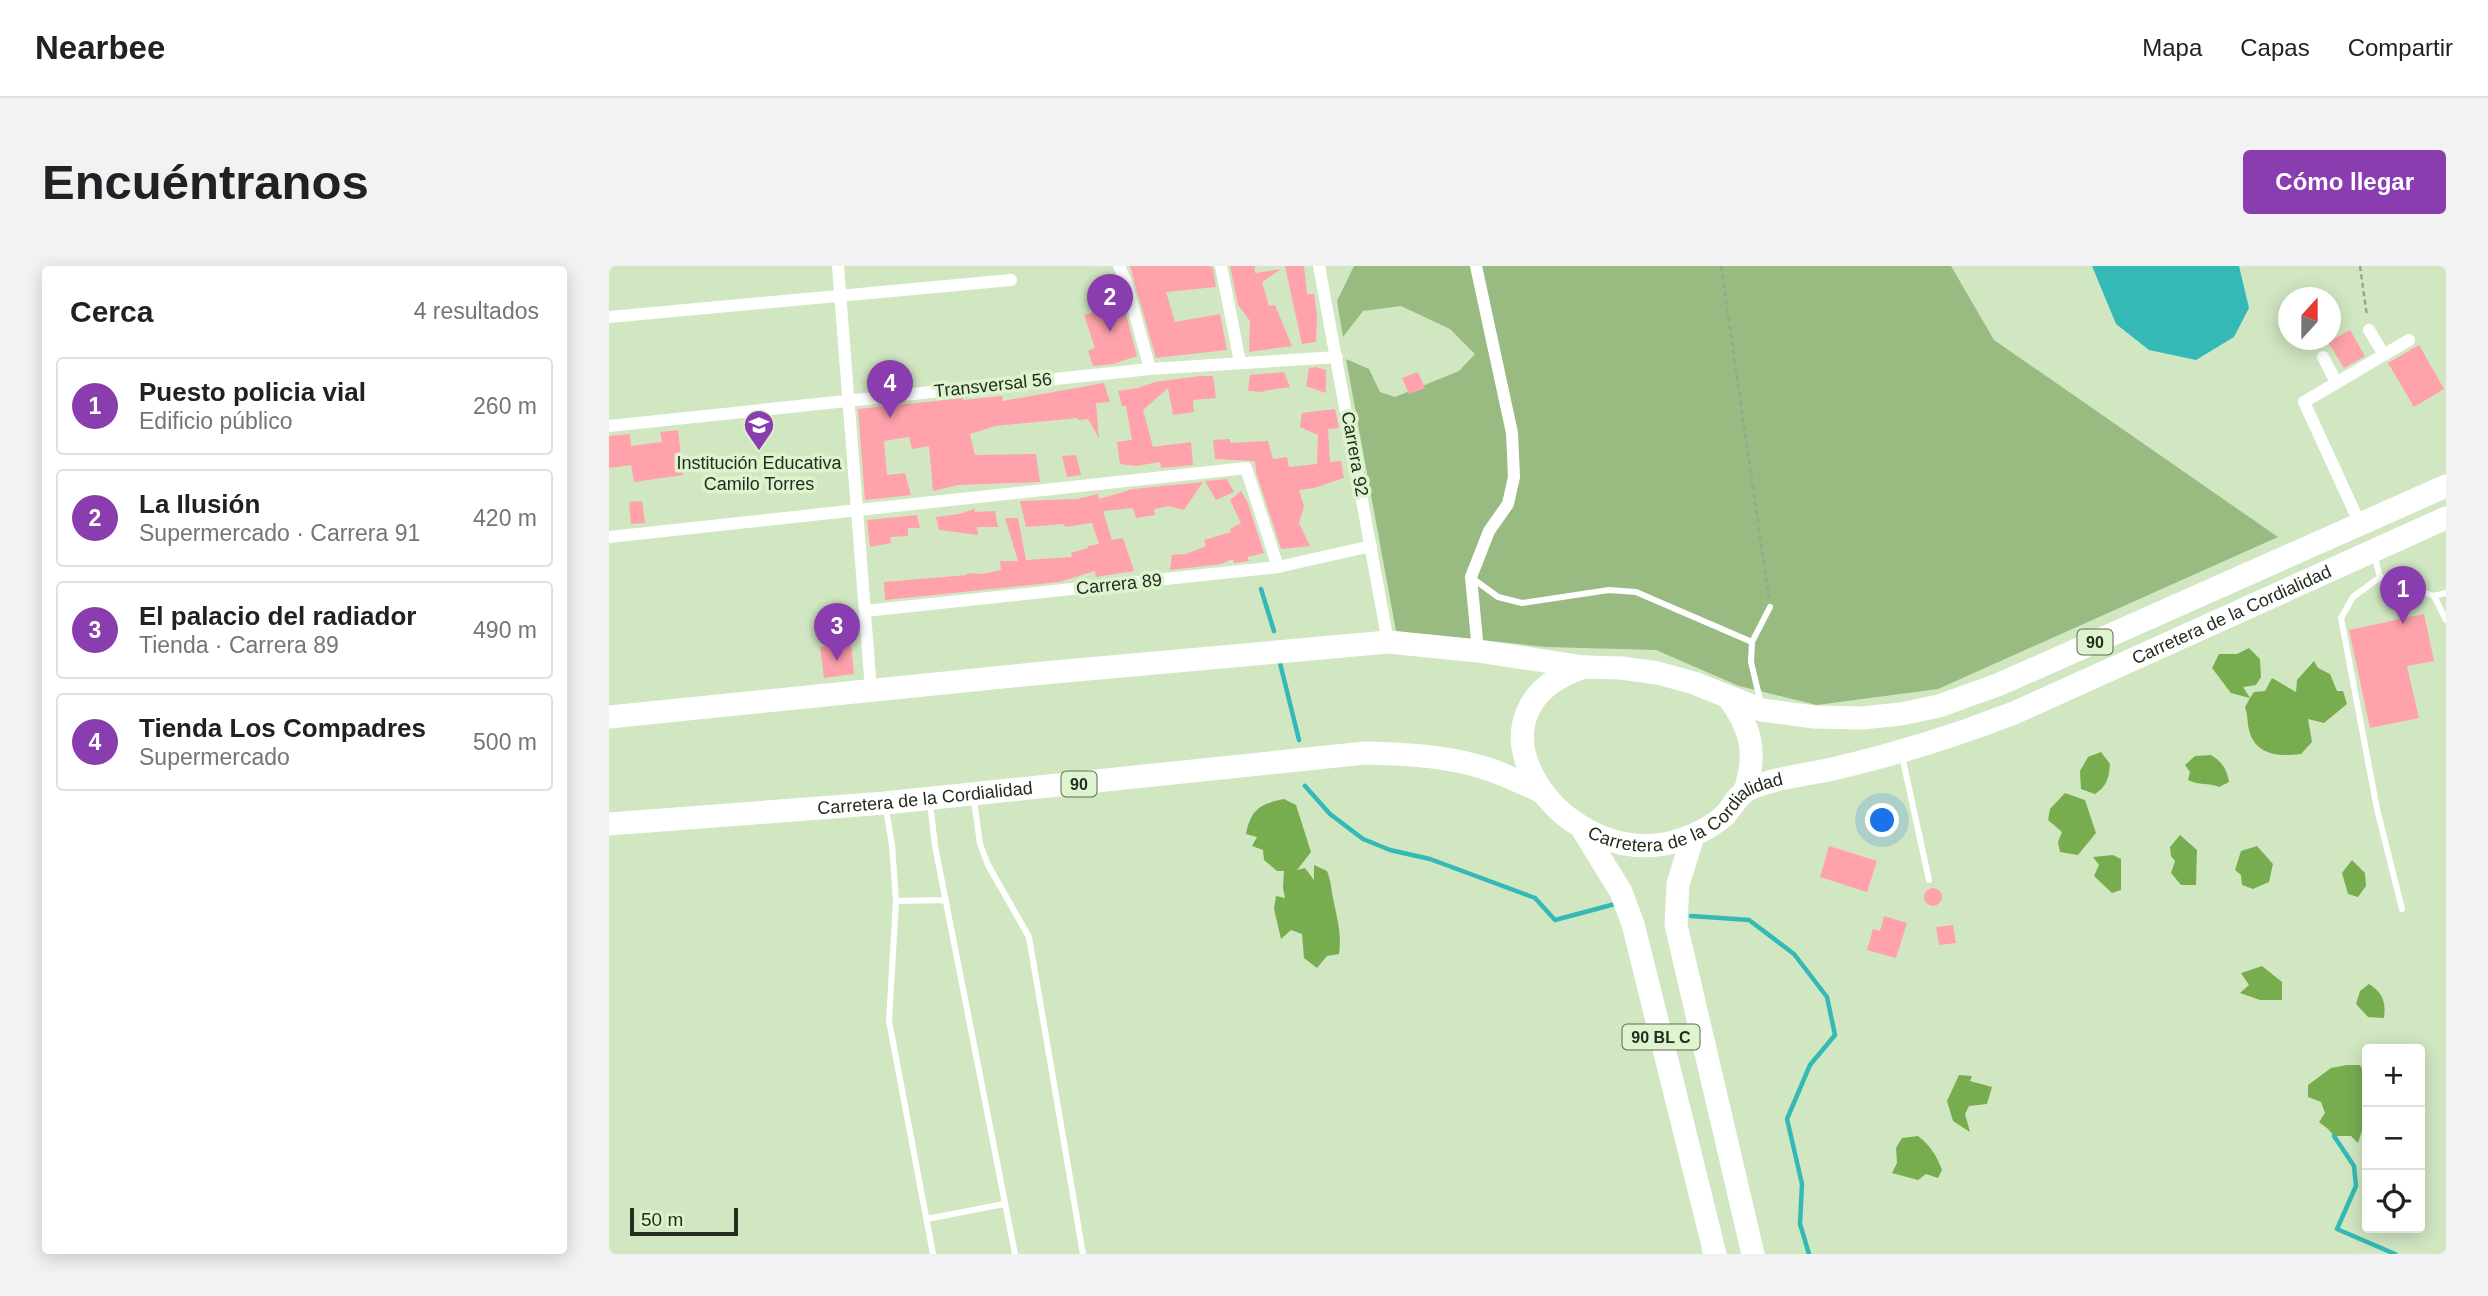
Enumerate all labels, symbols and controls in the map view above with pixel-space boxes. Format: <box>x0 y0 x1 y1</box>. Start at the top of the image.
text: Nearbee <box>35 29 165 66</box>
text: Mapa <box>2142 34 2202 61</box>
text: Capas <box>2240 34 2310 61</box>
text: Compartir <box>2348 34 2453 61</box>
button: Cómo llegar <box>2243 150 2446 214</box>
text: Encuéntranos <box>42 155 369 209</box>
pin: 2 <box>1087 274 1133 332</box>
north arrow <box>2278 287 2341 350</box>
text: Cerca <box>70 295 153 328</box>
text: 4 resultados <box>414 298 539 324</box>
pin: 4 <box>867 360 913 418</box>
street label: Transversal 56 <box>933 369 1053 401</box>
text: Puesto policia vial <box>139 377 366 407</box>
text: 1 <box>89 393 101 419</box>
text: 260 m <box>473 393 537 419</box>
text: Edificio público <box>139 408 292 434</box>
school or university icon: Institución Educativa Camilo Torres <box>742 408 776 452</box>
street label: Carrera 92 <box>1338 410 1372 498</box>
place label: Institución Educativa Camilo Torres <box>676 453 843 494</box>
text: La Ilusión <box>139 489 260 519</box>
text: 2 <box>89 505 101 531</box>
text: 420 m <box>473 505 537 531</box>
text: Supermercado · Carrera 91 <box>139 520 420 546</box>
street label: Carretera de la Cordialidad <box>2129 561 2334 668</box>
pin: 1 <box>2380 566 2426 624</box>
street label: Carrera 89 <box>1075 570 1163 598</box>
text: El palacio del radiador <box>139 601 416 631</box>
pin: 3 <box>814 603 860 661</box>
text: 3 <box>89 617 101 643</box>
text: 490 m <box>473 617 537 643</box>
road number: 90 <box>2077 630 2113 654</box>
text: Tienda · Carrera 89 <box>139 632 339 658</box>
text: Tienda Los Compadres <box>139 713 426 743</box>
text: 4 <box>89 729 101 755</box>
text: 500 m <box>473 729 537 755</box>
text: Supermercado <box>139 744 290 770</box>
street label: Carretera de la Cordialidad <box>1585 769 1785 856</box>
road number: 90 <box>1061 771 1097 796</box>
street label: Carretera de la Cordialidad <box>817 778 1034 818</box>
your location <box>1865 803 1899 837</box>
road number: 90 BL C <box>1623 1024 1699 1050</box>
map controls <box>2362 1044 2425 1233</box>
button: + <box>2362 1044 2425 1107</box>
button: − <box>2362 1107 2425 1170</box>
button: locate <box>2362 1170 2425 1233</box>
scale bar <box>630 1205 739 1237</box>
text: 50 m <box>641 1209 683 1230</box>

